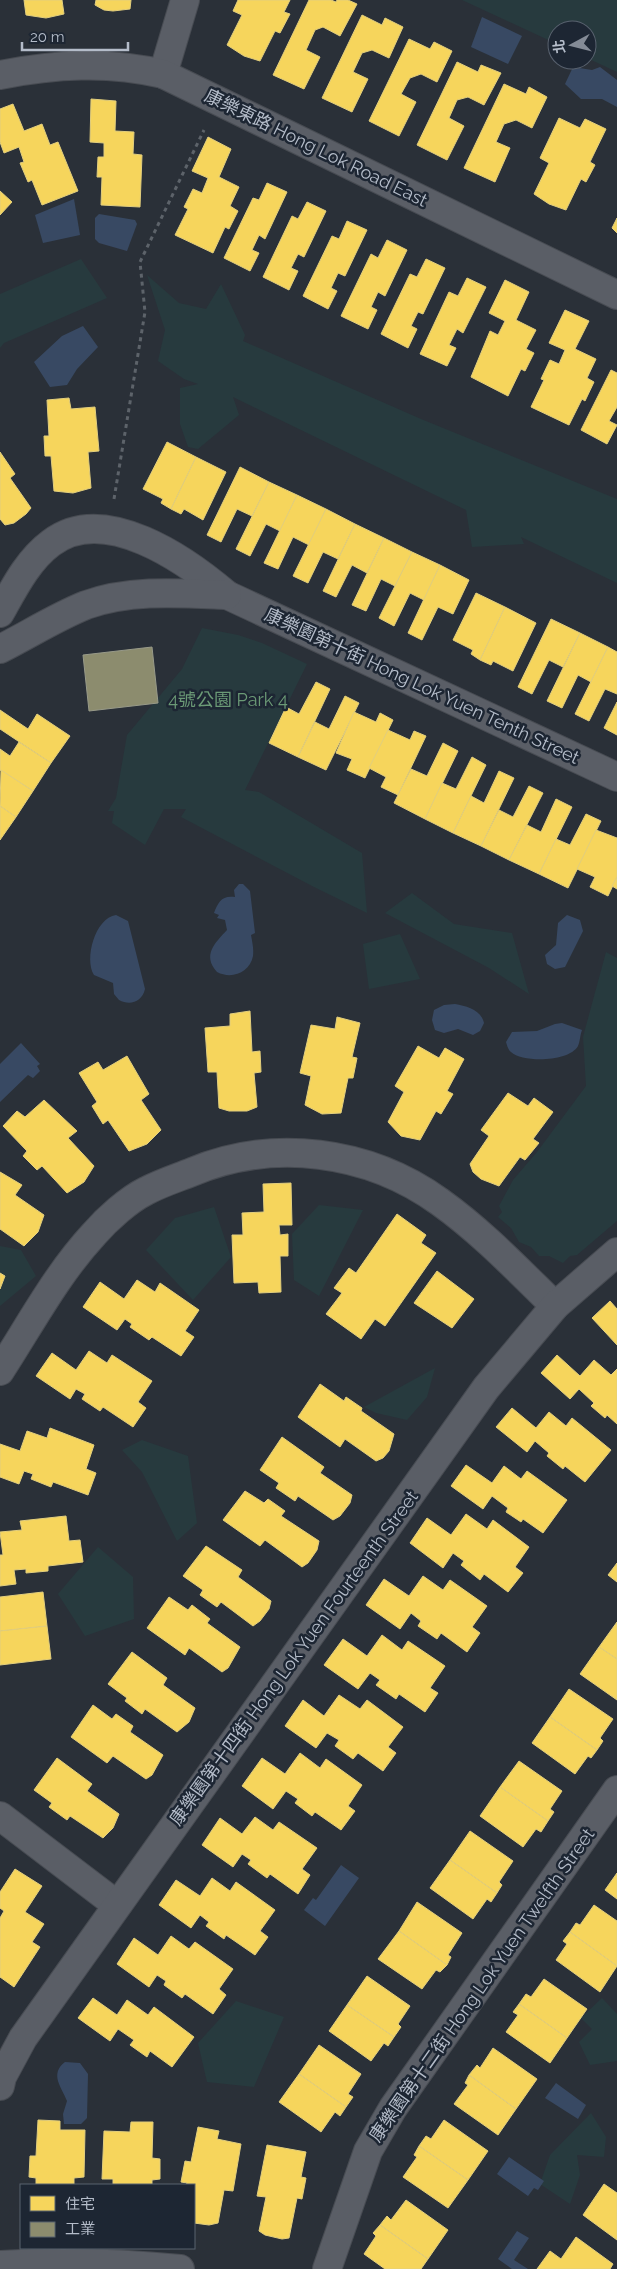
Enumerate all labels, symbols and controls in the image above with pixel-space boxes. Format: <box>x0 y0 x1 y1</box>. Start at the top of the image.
scale bar <box>22 20 129 52</box>
north arrow <box>547 20 597 70</box>
text: 20 m <box>30 28 65 46</box>
text: 北 <box>550 39 568 55</box>
street label: 康樂東路 Hong Lok Road East <box>202 84 431 211</box>
street label: 康樂園第十街 Hong Lok Yuen Tenth Street <box>262 603 583 768</box>
park label: 4號公園 Park 4 <box>168 689 288 710</box>
street label: 康樂園第十四街 Hong Lok Yuen Fourteenth Street <box>165 1486 422 1829</box>
street label: 康樂園第十二街 Hong Lok Yuen Twelfth Street <box>365 1824 599 2145</box>
legend <box>20 2184 195 2249</box>
text: 住宅 <box>65 2195 95 2213</box>
text: 工業 <box>65 2220 95 2238</box>

